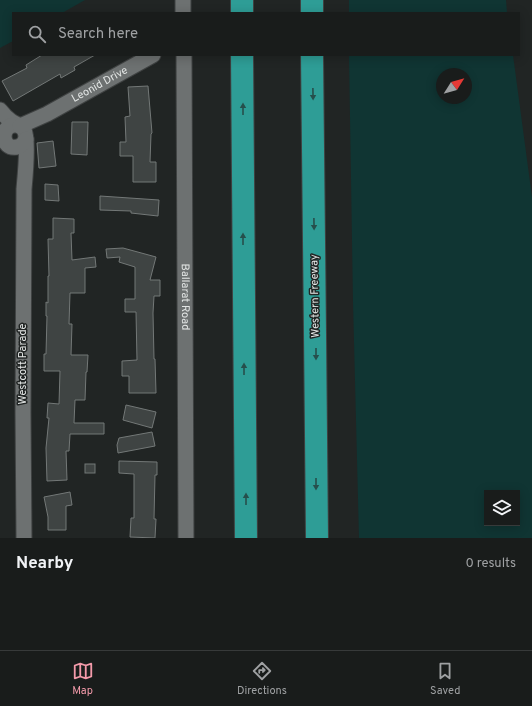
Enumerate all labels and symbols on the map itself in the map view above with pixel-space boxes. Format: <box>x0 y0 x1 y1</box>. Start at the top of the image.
street label: Leonid Drive <box>69 63 130 106</box>
north arrow <box>436 68 472 104</box>
one-way arrow <box>310 88 316 101</box>
one-way arrow <box>239 103 246 115</box>
one-way arrow <box>311 218 317 231</box>
one-way arrow <box>240 233 247 245</box>
street label: Western Freeway <box>307 254 323 338</box>
street label: Ballarat Road <box>178 264 192 330</box>
street label: Westcott Parade <box>16 323 30 405</box>
one-way arrow <box>313 348 319 361</box>
one-way arrow <box>241 363 248 375</box>
one-way arrow <box>313 478 319 491</box>
one-way arrow <box>243 492 249 505</box>

